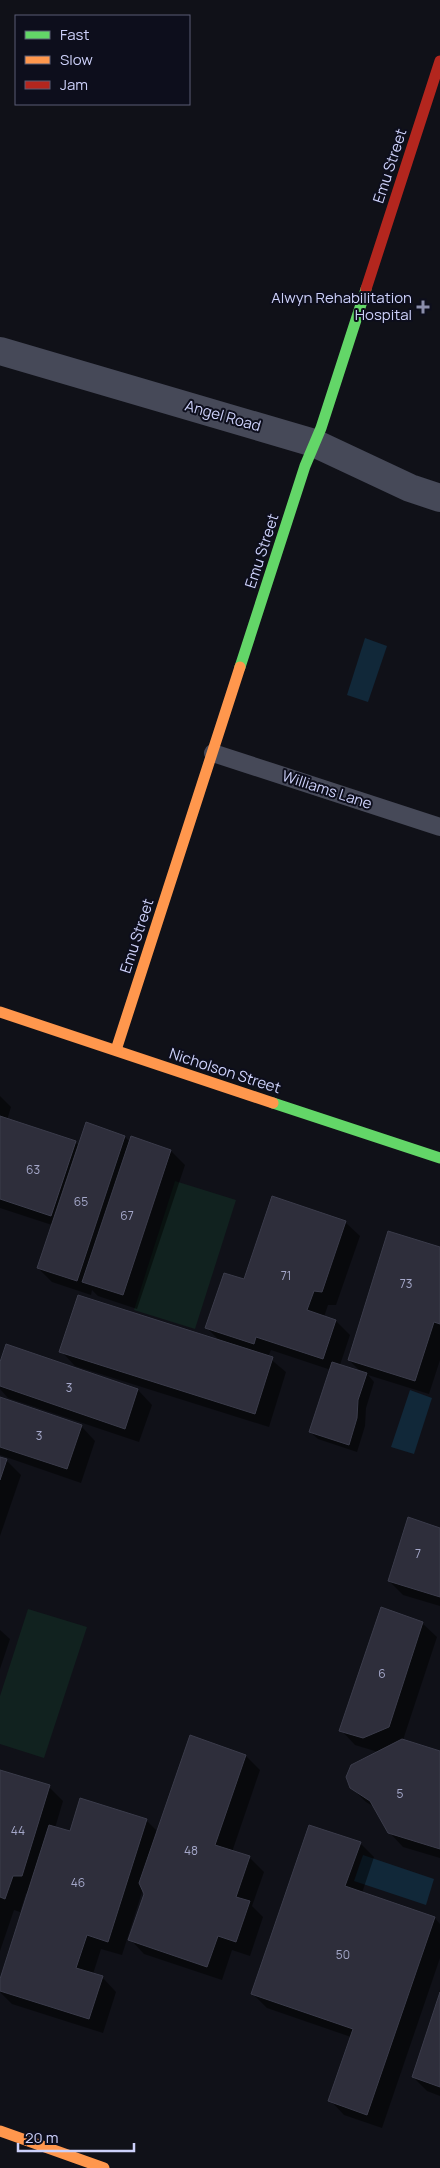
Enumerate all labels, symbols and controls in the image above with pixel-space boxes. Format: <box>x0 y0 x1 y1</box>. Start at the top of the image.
legend <box>15 15 190 105</box>
text: Fast <box>60 24 89 45</box>
text: Slow <box>60 49 93 70</box>
text: Jam <box>60 74 88 95</box>
street label: Emu Street <box>368 126 411 206</box>
place label: Alwyn Rehabilitation Hospital <box>271 287 412 325</box>
marker: Alwyn Rehabilitation Hospital <box>416 300 430 314</box>
street label: Angel Road <box>183 395 264 436</box>
street label: Emu Street <box>240 511 283 591</box>
street label: Williams Lane <box>280 765 375 814</box>
street label: Emu Street <box>115 896 158 976</box>
street label: Nicholson Street <box>167 1043 284 1098</box>
house number: 63 <box>26 1161 40 1178</box>
house number: 65 <box>74 1193 88 1210</box>
house number: 67 <box>120 1207 134 1224</box>
house number: 71 <box>281 1267 291 1284</box>
house number: 73 <box>400 1275 412 1292</box>
house number: 3 <box>66 1379 72 1396</box>
house number: 3 <box>36 1427 42 1444</box>
house number: 7 <box>415 1545 421 1562</box>
house number: 6 <box>378 1665 386 1682</box>
house number: 5 <box>397 1785 404 1802</box>
house number: 44 <box>11 1822 25 1839</box>
house number: 48 <box>184 1842 198 1859</box>
house number: 46 <box>71 1874 85 1891</box>
house number: 50 <box>336 1946 350 1963</box>
scale bar <box>18 2120 134 2152</box>
text: 20 m <box>25 2127 58 2148</box>

